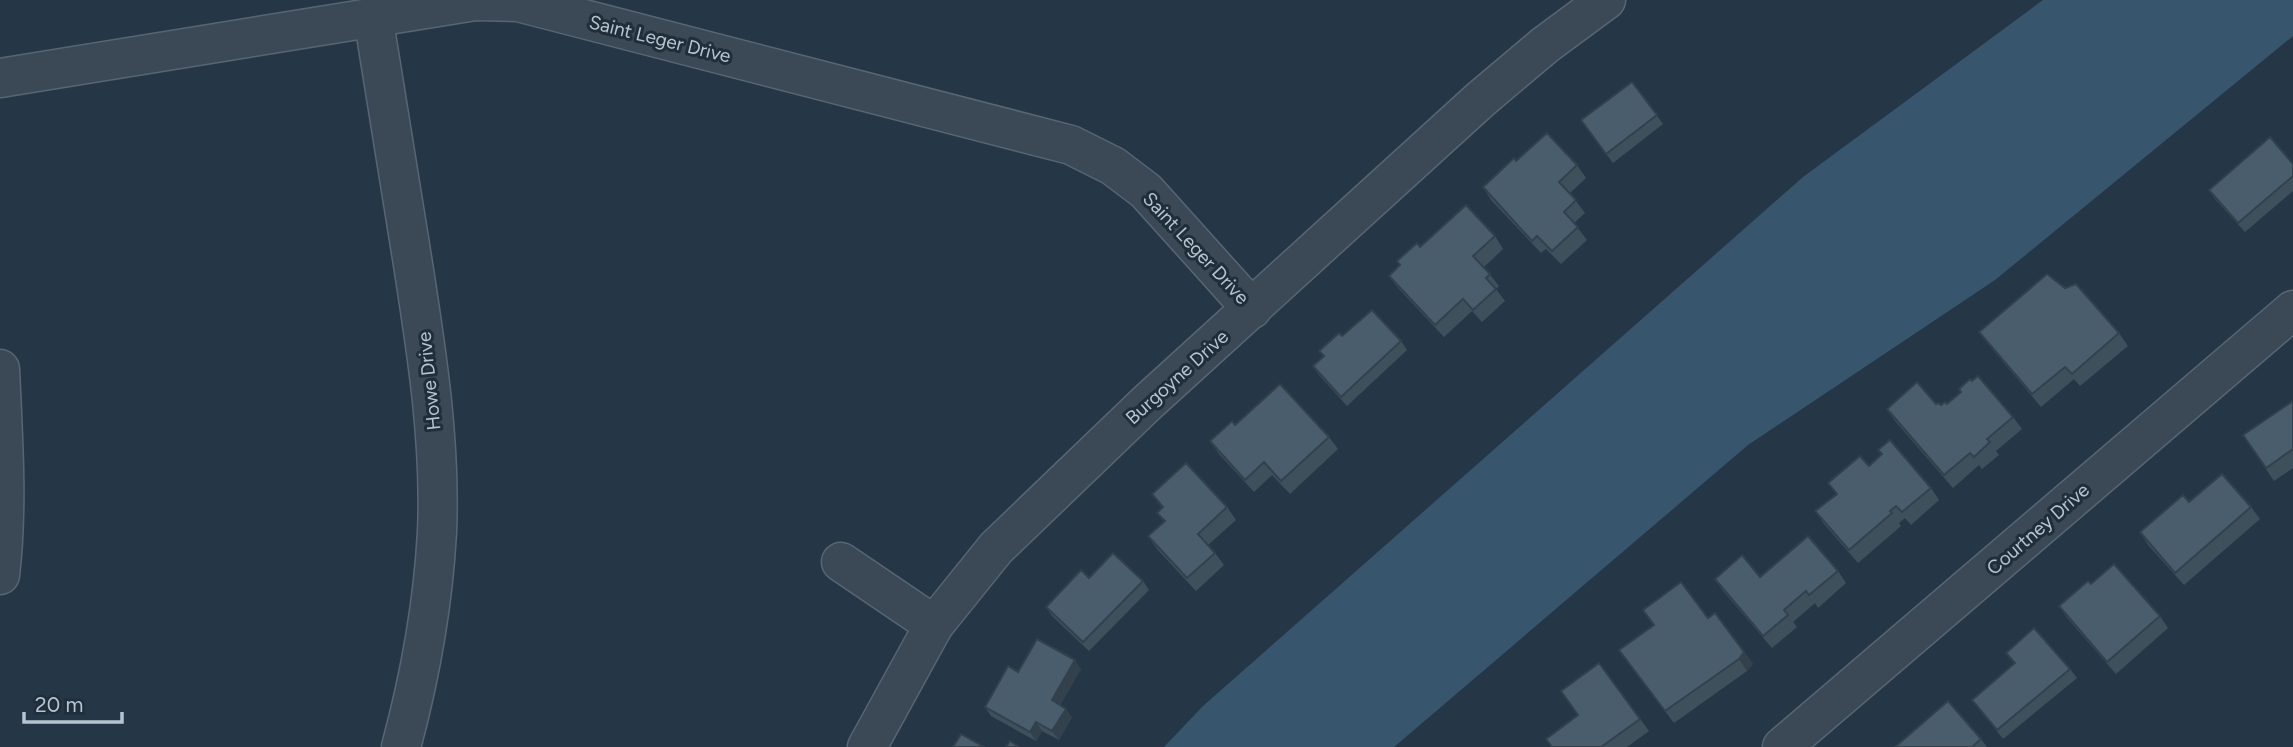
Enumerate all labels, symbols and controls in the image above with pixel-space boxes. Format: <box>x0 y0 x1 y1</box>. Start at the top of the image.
street label: Saint Leger Drive <box>587 10 733 68</box>
street label: Saint Leger Drive <box>1138 187 1254 309</box>
street label: Burgoyne Drive <box>1121 325 1233 429</box>
street label: Howe Drive <box>412 331 446 431</box>
street label: Courtney Drive <box>1982 478 2094 580</box>
scale bar <box>24 680 122 724</box>
text: 20 m <box>35 692 83 717</box>

